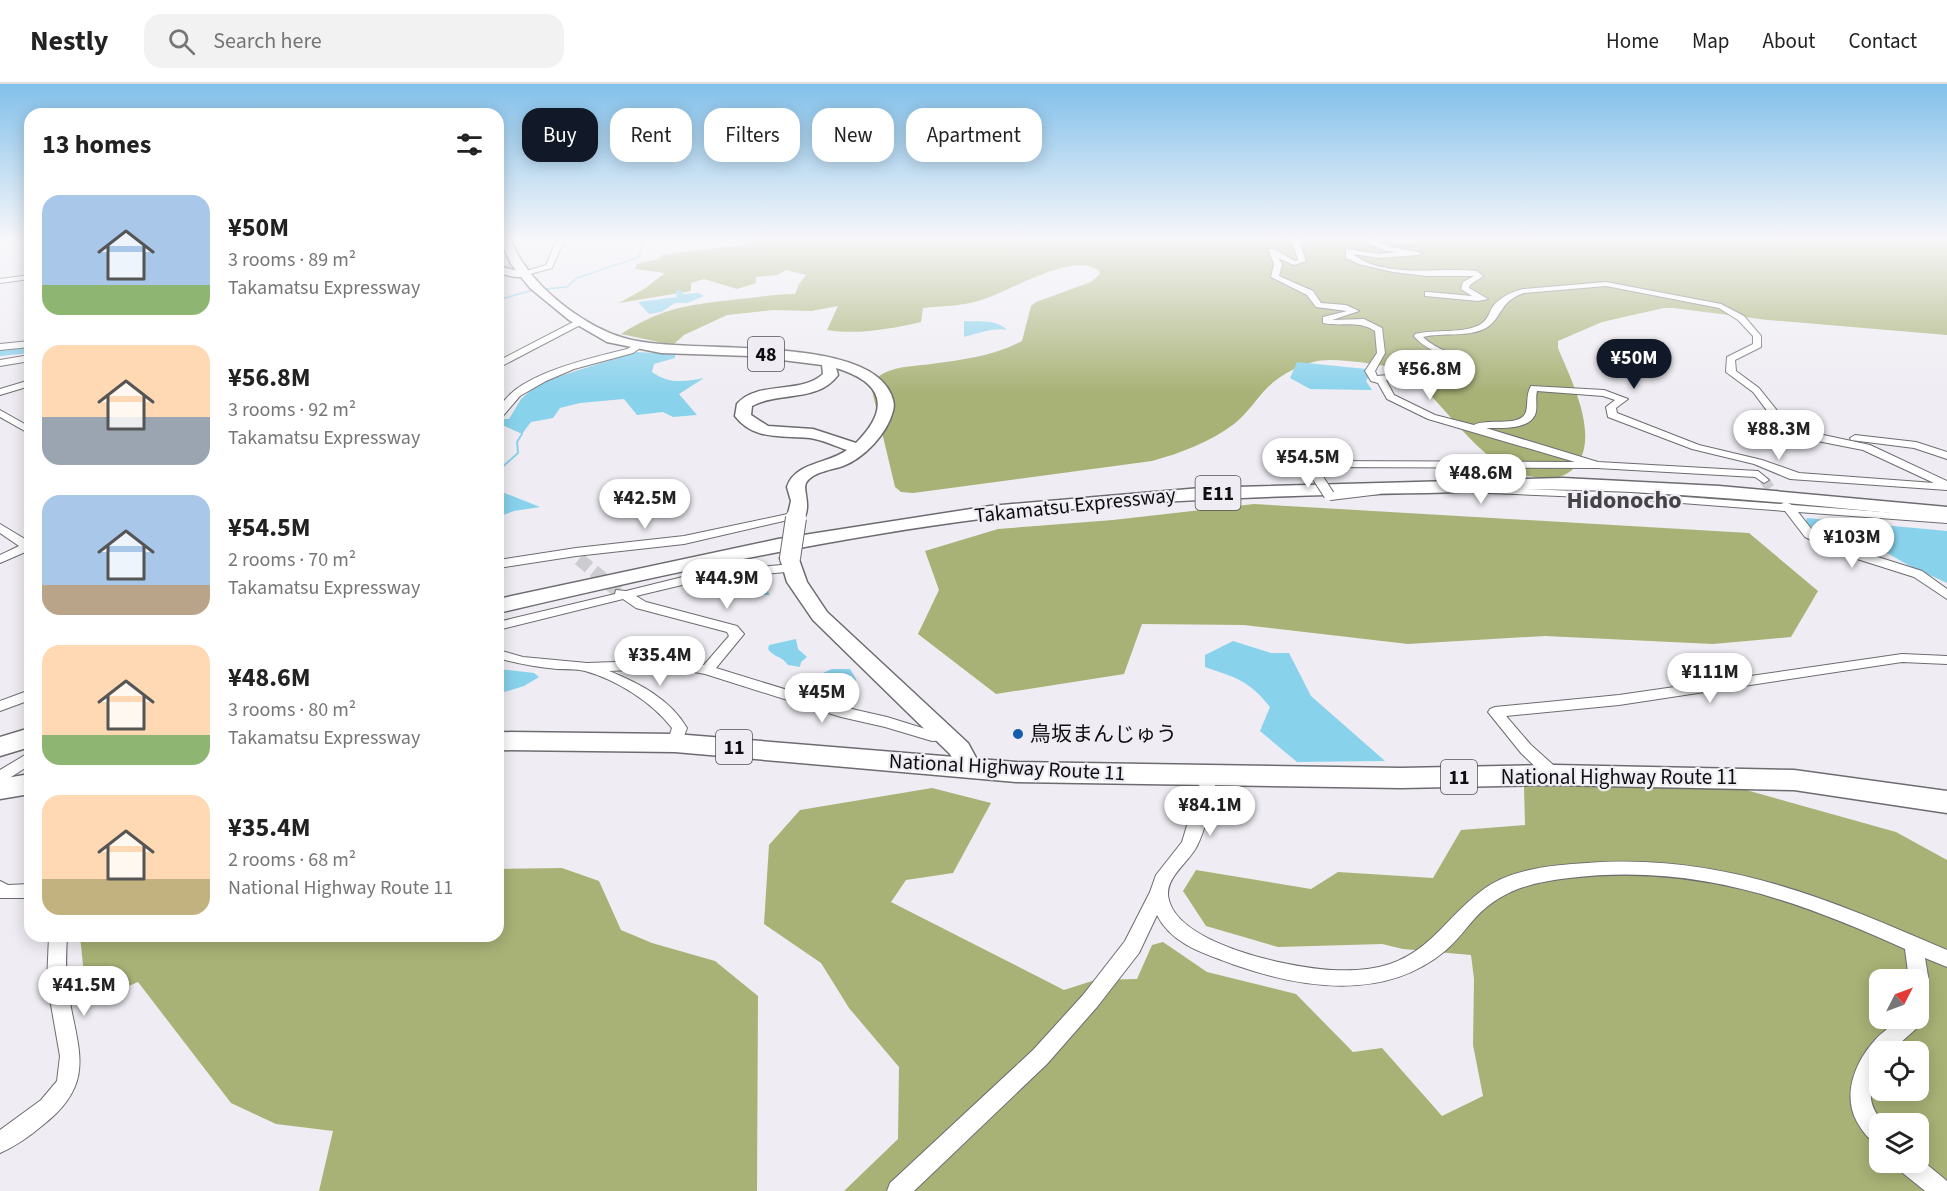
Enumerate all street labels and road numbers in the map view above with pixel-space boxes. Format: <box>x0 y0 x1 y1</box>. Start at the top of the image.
road number: 48 <box>748 337 784 371</box>
road number: E11 <box>1196 476 1240 510</box>
street label: Takamatsu Expressway <box>973 480 1177 530</box>
road number: 11 <box>716 730 752 764</box>
street label: National Highway Route 11 <box>888 746 1126 788</box>
road number: 11 <box>1441 760 1477 794</box>
street label: National Highway Route 11 <box>1501 762 1737 792</box>

